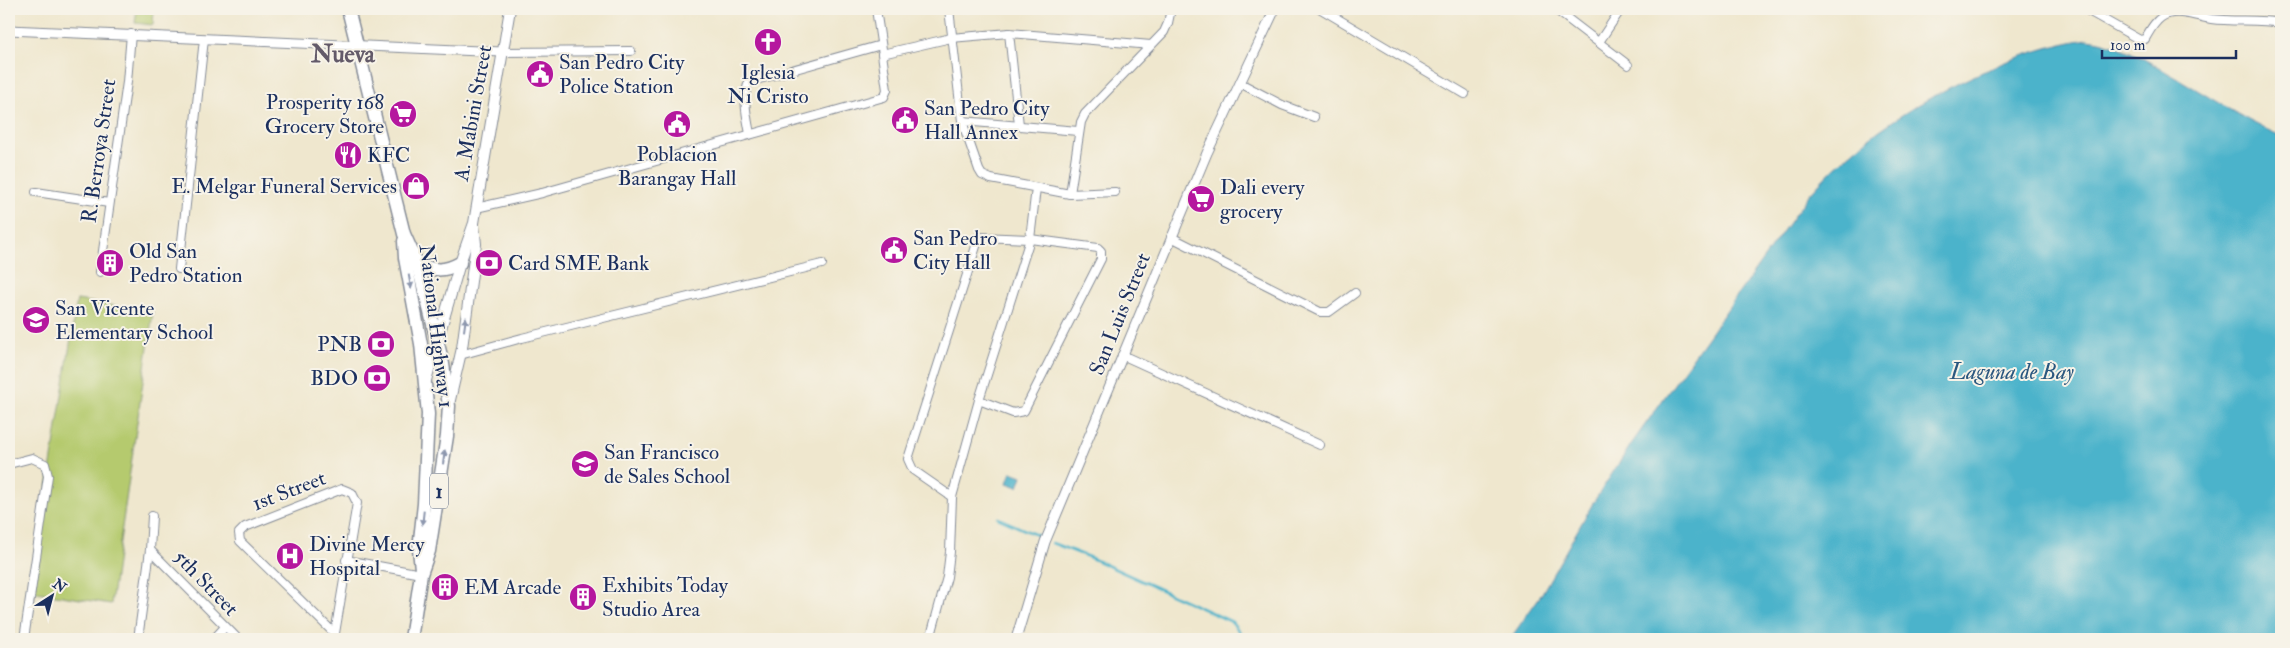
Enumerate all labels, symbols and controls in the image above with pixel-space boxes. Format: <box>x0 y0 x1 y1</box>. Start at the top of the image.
church icon: Iglesia Ni Cristo <box>753 27 783 57</box>
scale bar <box>2102 28 2236 60</box>
text: 100 m <box>2110 36 2146 55</box>
district label: Nueva <box>310 39 376 70</box>
street label: A. Mabini Street <box>448 43 498 184</box>
place label: San Pedro City Police Station <box>559 49 685 100</box>
public building icon: San Pedro City Police Station <box>525 59 555 89</box>
place label: Iglesia Ni Cristo <box>727 59 809 110</box>
street label: R. Berroya Street <box>76 77 122 225</box>
place label: Prosperity 168 Grocery Store <box>265 89 384 140</box>
place label: San Pedro City Hall Annex <box>924 95 1050 146</box>
supermarket icon: Prosperity 168 Grocery Store <box>388 99 418 129</box>
public building icon: San Pedro City Hall Annex <box>890 105 920 135</box>
public building icon: Poblacion Barangay Hall <box>662 109 692 139</box>
restaurant icon: KFC <box>333 140 363 170</box>
place label: Poblacion Barangay Hall <box>618 141 737 192</box>
place label: KFC <box>367 142 410 169</box>
shop icon: E. Melgar Funeral Services <box>401 171 431 201</box>
place label: E. Melgar Funeral Services <box>171 173 397 200</box>
place label: Dali every grocery <box>1220 174 1305 225</box>
supermarket icon: Dali every grocery <box>1186 184 1216 214</box>
place label: San Pedro City Hall <box>913 225 997 276</box>
public building icon: San Pedro City Hall <box>879 235 909 265</box>
place label: Old San Pedro Station <box>129 238 243 289</box>
street label: National Highway 1 <box>413 243 459 409</box>
building icon: Old San Pedro Station <box>95 248 125 278</box>
bank icon: Card SME Bank <box>474 248 504 278</box>
street label: San Luis Street <box>1083 249 1157 379</box>
place label: Card SME Bank <box>508 250 649 277</box>
one-way arrow <box>406 274 414 290</box>
place label: San Vicente Elementary School <box>55 295 214 346</box>
school or university icon: San Vicente Elementary School <box>21 305 51 335</box>
one-way arrow <box>461 316 469 332</box>
bank icon: PNB <box>366 329 396 359</box>
place label: PNB <box>317 331 362 358</box>
water label: Laguna de Bay <box>1949 358 2074 386</box>
bank icon: BDO <box>362 363 392 393</box>
place label: BDO <box>310 365 358 392</box>
place label: San Francisco de Sales School <box>604 439 731 490</box>
one-way arrow <box>440 449 448 465</box>
school or university icon: San Francisco de Sales School <box>570 449 600 479</box>
street label: 1st Street <box>248 465 330 517</box>
road number: 1 <box>430 474 448 508</box>
one-way arrow <box>419 511 427 527</box>
place label: Divine Mercy Hospital <box>309 531 425 582</box>
hospital icon: Divine Mercy Hospital <box>275 541 305 571</box>
street label: 5th Street <box>168 544 244 622</box>
north arrow <box>28 570 78 620</box>
building icon: EM Arcade <box>430 572 460 602</box>
place label: Exhibits Today Studio Area <box>602 572 729 623</box>
place label: EM Arcade <box>464 574 561 601</box>
text: N <box>48 575 70 597</box>
building icon: Exhibits Today Studio Area <box>568 582 598 612</box>

